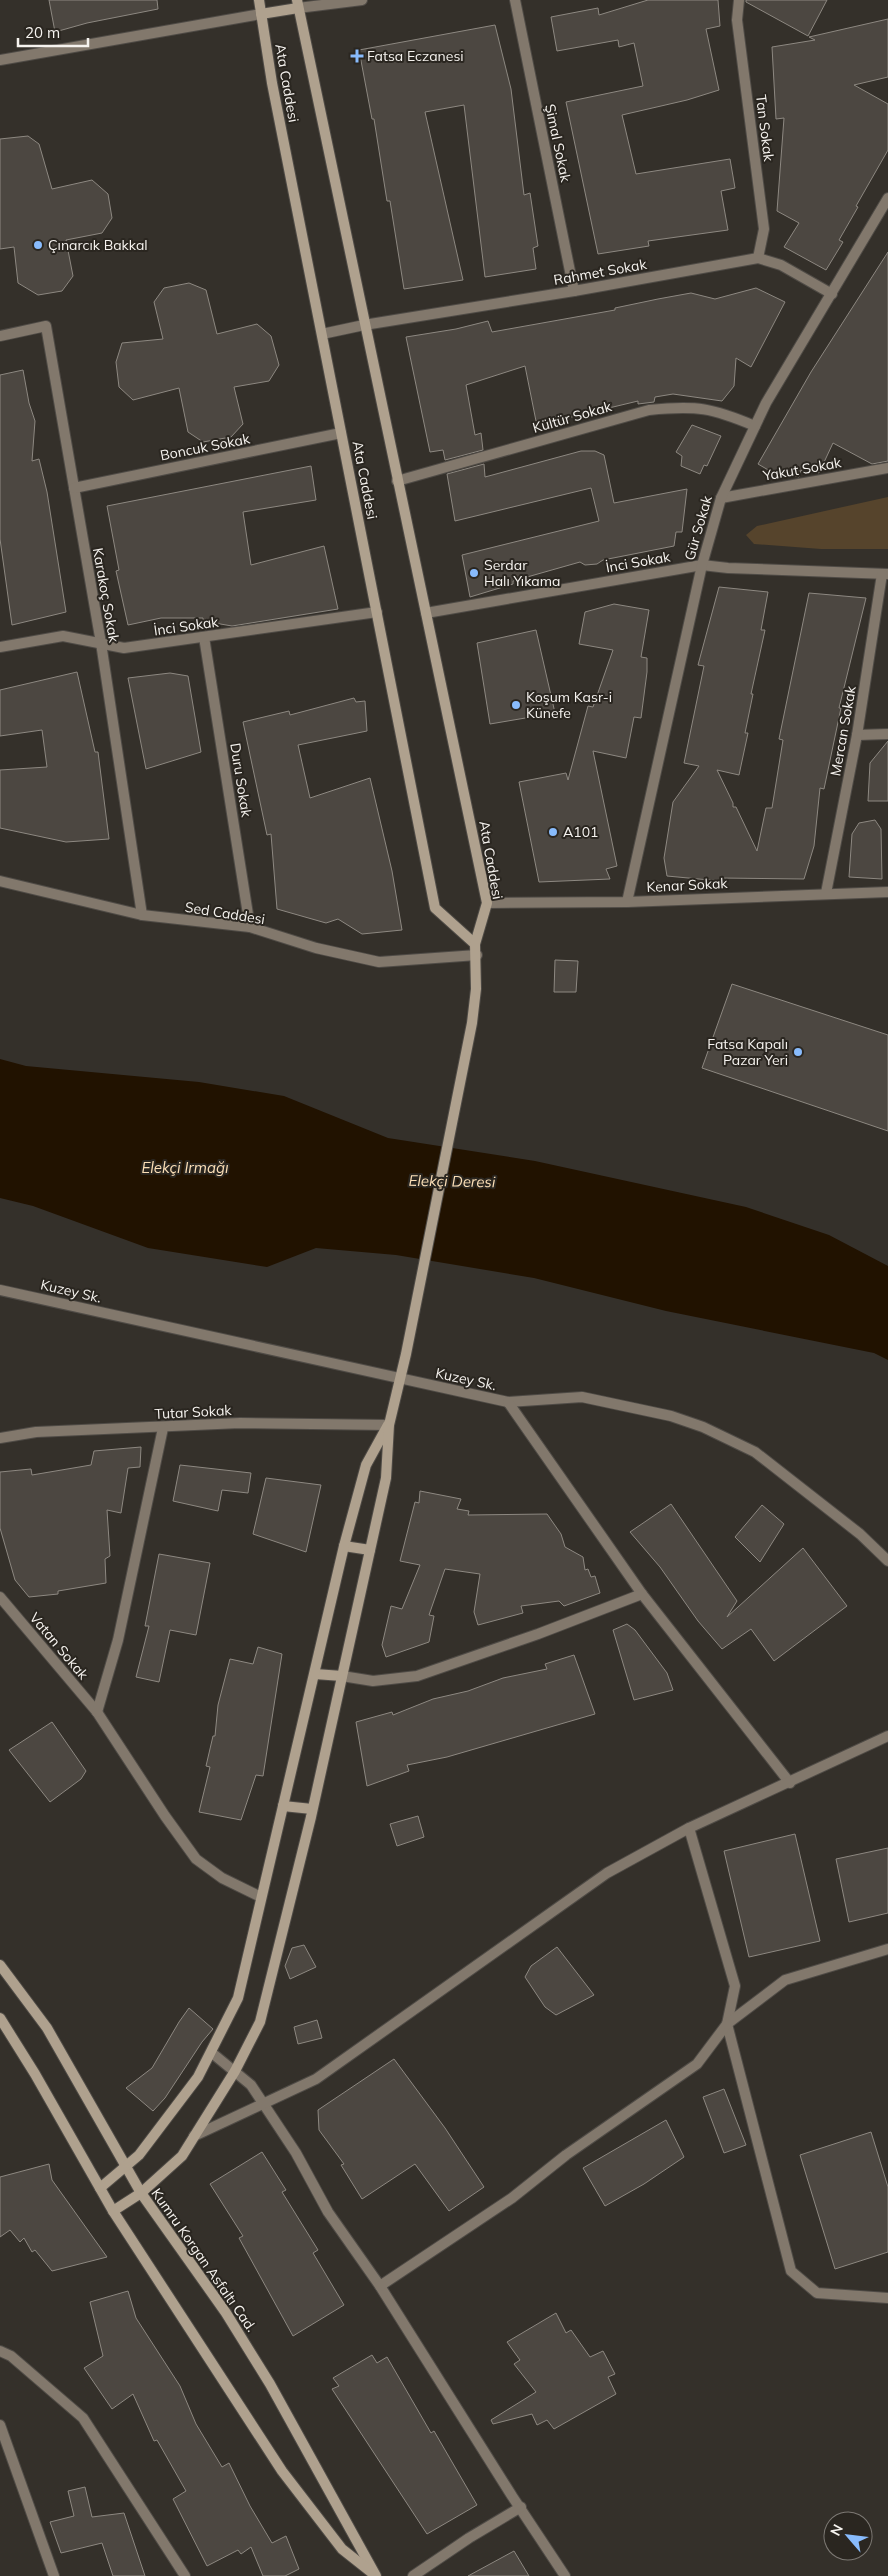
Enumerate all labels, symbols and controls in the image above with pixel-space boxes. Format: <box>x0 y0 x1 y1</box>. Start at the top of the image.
scale bar <box>18 15 88 47</box>
text: 20 m <box>25 23 60 42</box>
street label: Ata Caddesi <box>271 42 303 124</box>
place label: Fatsa Eczanesi <box>367 47 464 65</box>
marker: Fatsa Eczanesi <box>351 50 363 62</box>
street label: Tan Sokak <box>752 94 778 163</box>
street label: Şimal Sokak <box>541 102 575 184</box>
place label: Çınarcık Bakkal <box>48 236 148 254</box>
marker: Çınarcık Bakkal <box>32 239 44 251</box>
street label: Rahmet Sokak <box>552 255 649 289</box>
street label: Kültür Sokak <box>530 397 614 437</box>
street label: Boncuk Sokak <box>159 429 252 465</box>
street label: Ata Caddesi <box>349 439 381 521</box>
street label: Yakut Sokak <box>760 453 843 485</box>
street label: Gür Sokak <box>680 493 716 562</box>
street label: Karakoç Sokak <box>89 546 123 644</box>
street label: İnci Sokak <box>604 547 672 577</box>
place label: Serdar Halı Yıkama <box>484 556 560 590</box>
marker: Serdar Halı Yıkama <box>468 567 480 579</box>
street label: İnci Sokak <box>152 612 220 639</box>
street label: Mercan Sokak <box>826 684 860 777</box>
place label: Koşum Kasr-i Künefe <box>526 688 612 722</box>
marker: Koşum Kasr-i Künefe <box>510 699 522 711</box>
street label: Duru Sokak <box>226 742 256 819</box>
street label: Ata Caddesi <box>475 819 507 901</box>
place label: A101 <box>563 823 599 841</box>
marker: A101 <box>547 826 559 838</box>
street label: Kenar Sokak <box>646 874 729 896</box>
street label: Sed Caddesi <box>184 898 266 928</box>
place label: Fatsa Kapalı Pazar Yeri <box>707 1035 788 1069</box>
marker: Fatsa Kapalı Pazar Yeri <box>792 1046 804 1058</box>
water label: Elekçi Irmağı <box>141 1158 229 1177</box>
water label: Elekçi Deresi <box>408 1171 496 1191</box>
street label: Kuzey Sk. <box>39 1275 103 1307</box>
street label: Kuzey Sk. <box>434 1364 498 1394</box>
street label: Tutar Sokak <box>154 1401 233 1423</box>
street label: Vatan Sokak <box>26 1609 93 1684</box>
street label: Kumru Korgan Asfaltı Cad. <box>148 2185 260 2335</box>
north arrow <box>823 2511 873 2561</box>
text: N <box>826 2521 847 2539</box>

